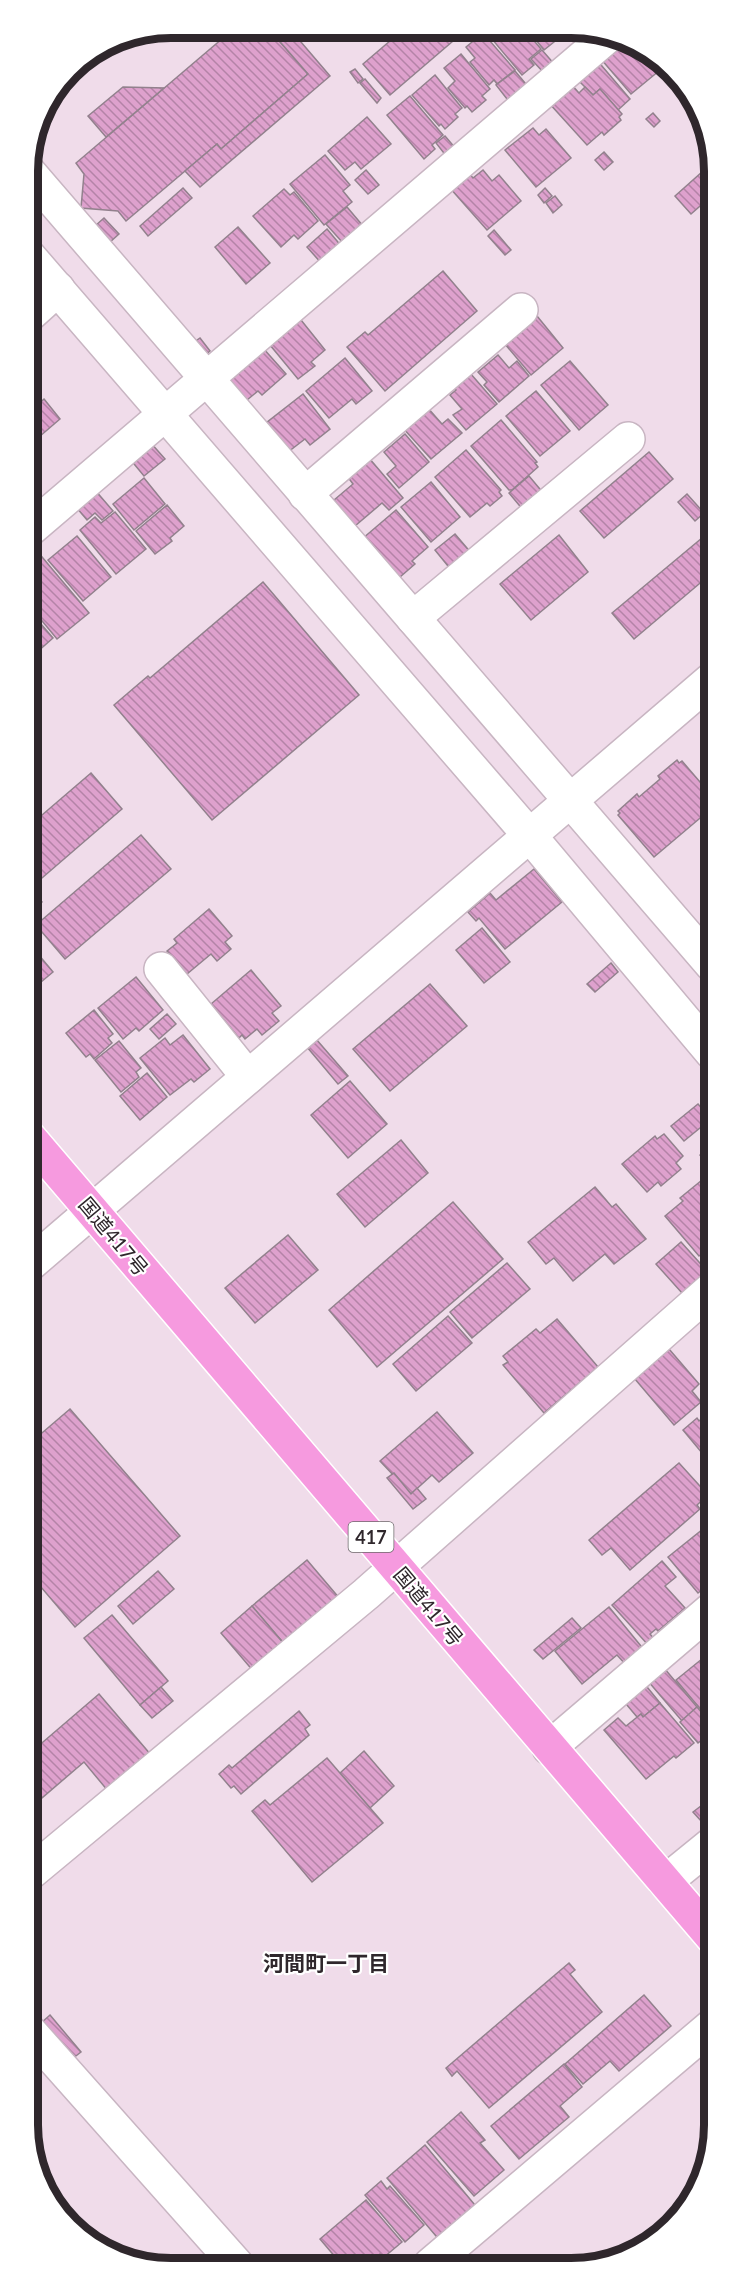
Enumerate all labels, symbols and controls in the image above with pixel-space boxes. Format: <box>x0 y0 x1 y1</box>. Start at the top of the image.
street label: 国道417号 <box>74 1192 154 1280</box>
road number: 417 <box>348 1522 394 1552</box>
street label: 国道417号 <box>389 1562 469 1650</box>
district label: 河間町一丁目 <box>263 1950 389 1975</box>

